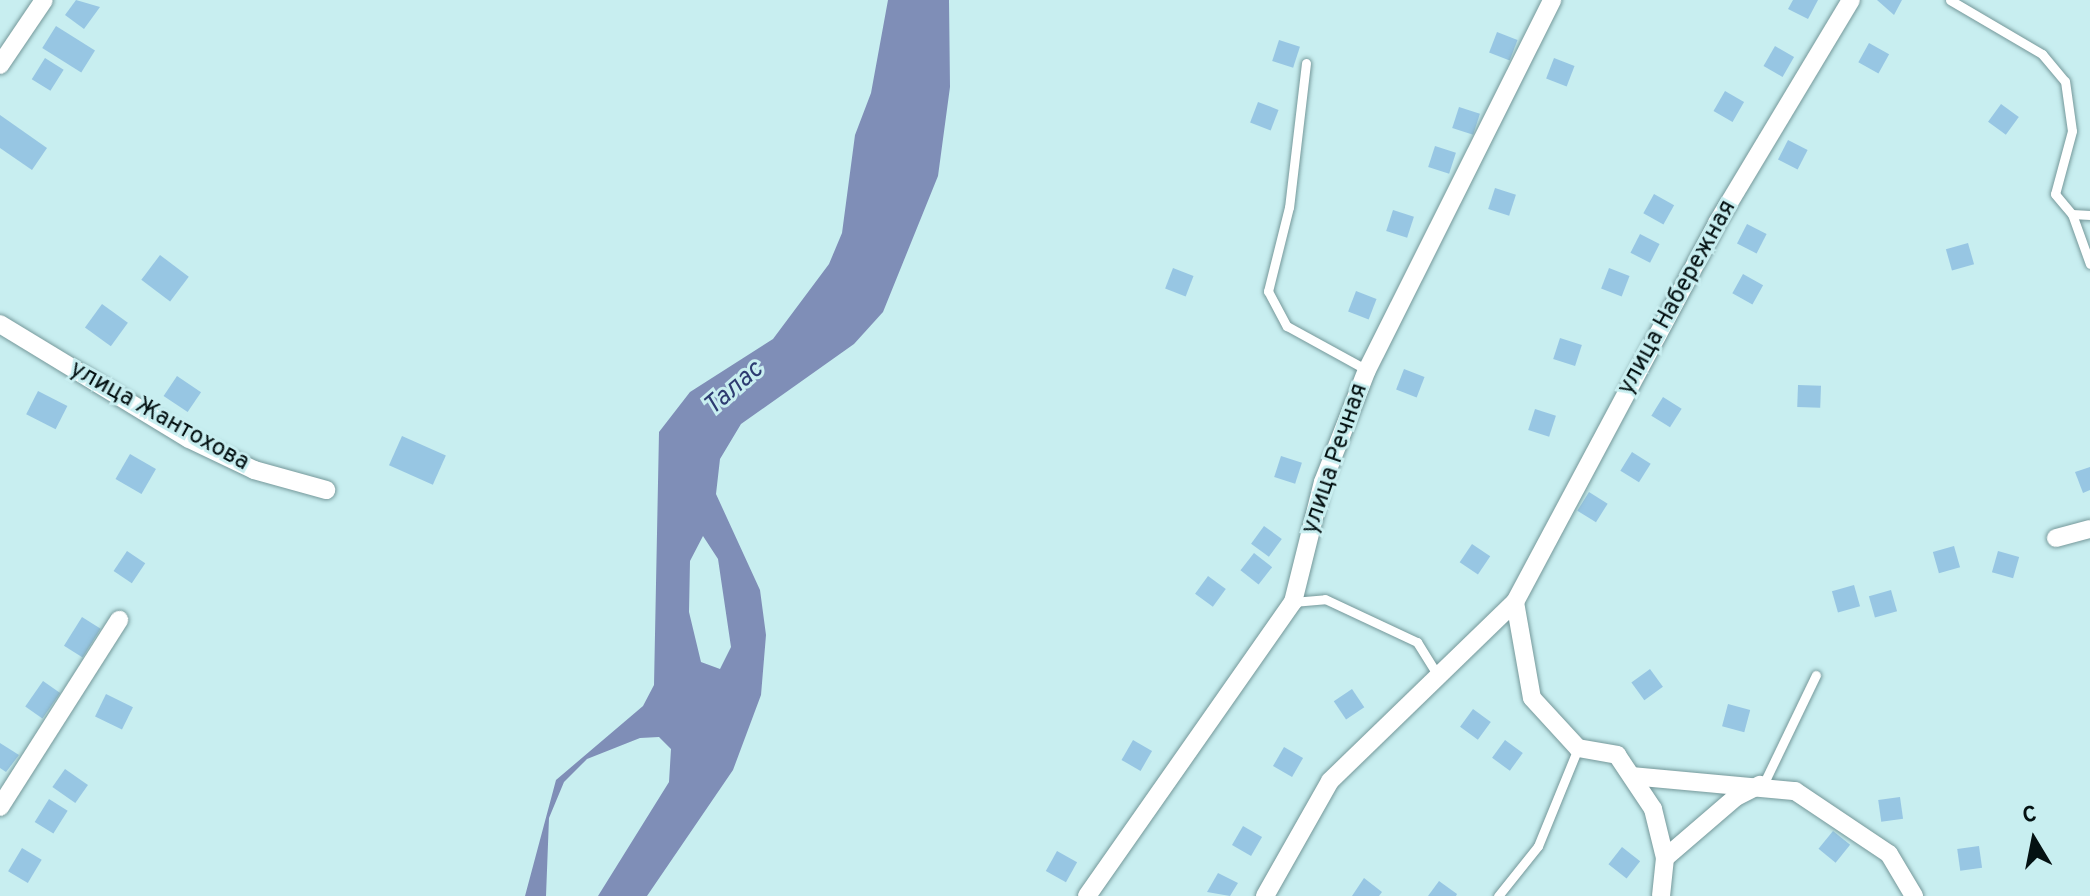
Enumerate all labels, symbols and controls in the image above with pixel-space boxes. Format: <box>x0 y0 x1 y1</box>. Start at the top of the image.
street label: улица Набережная <box>1613 196 1743 400</box>
water label: Талас <box>698 355 770 423</box>
street label: улица Жантохова <box>64 356 254 478</box>
street label: улица Речная <box>1297 380 1375 538</box>
north arrow <box>1994 800 2074 880</box>
text: С <box>2020 801 2039 830</box>

